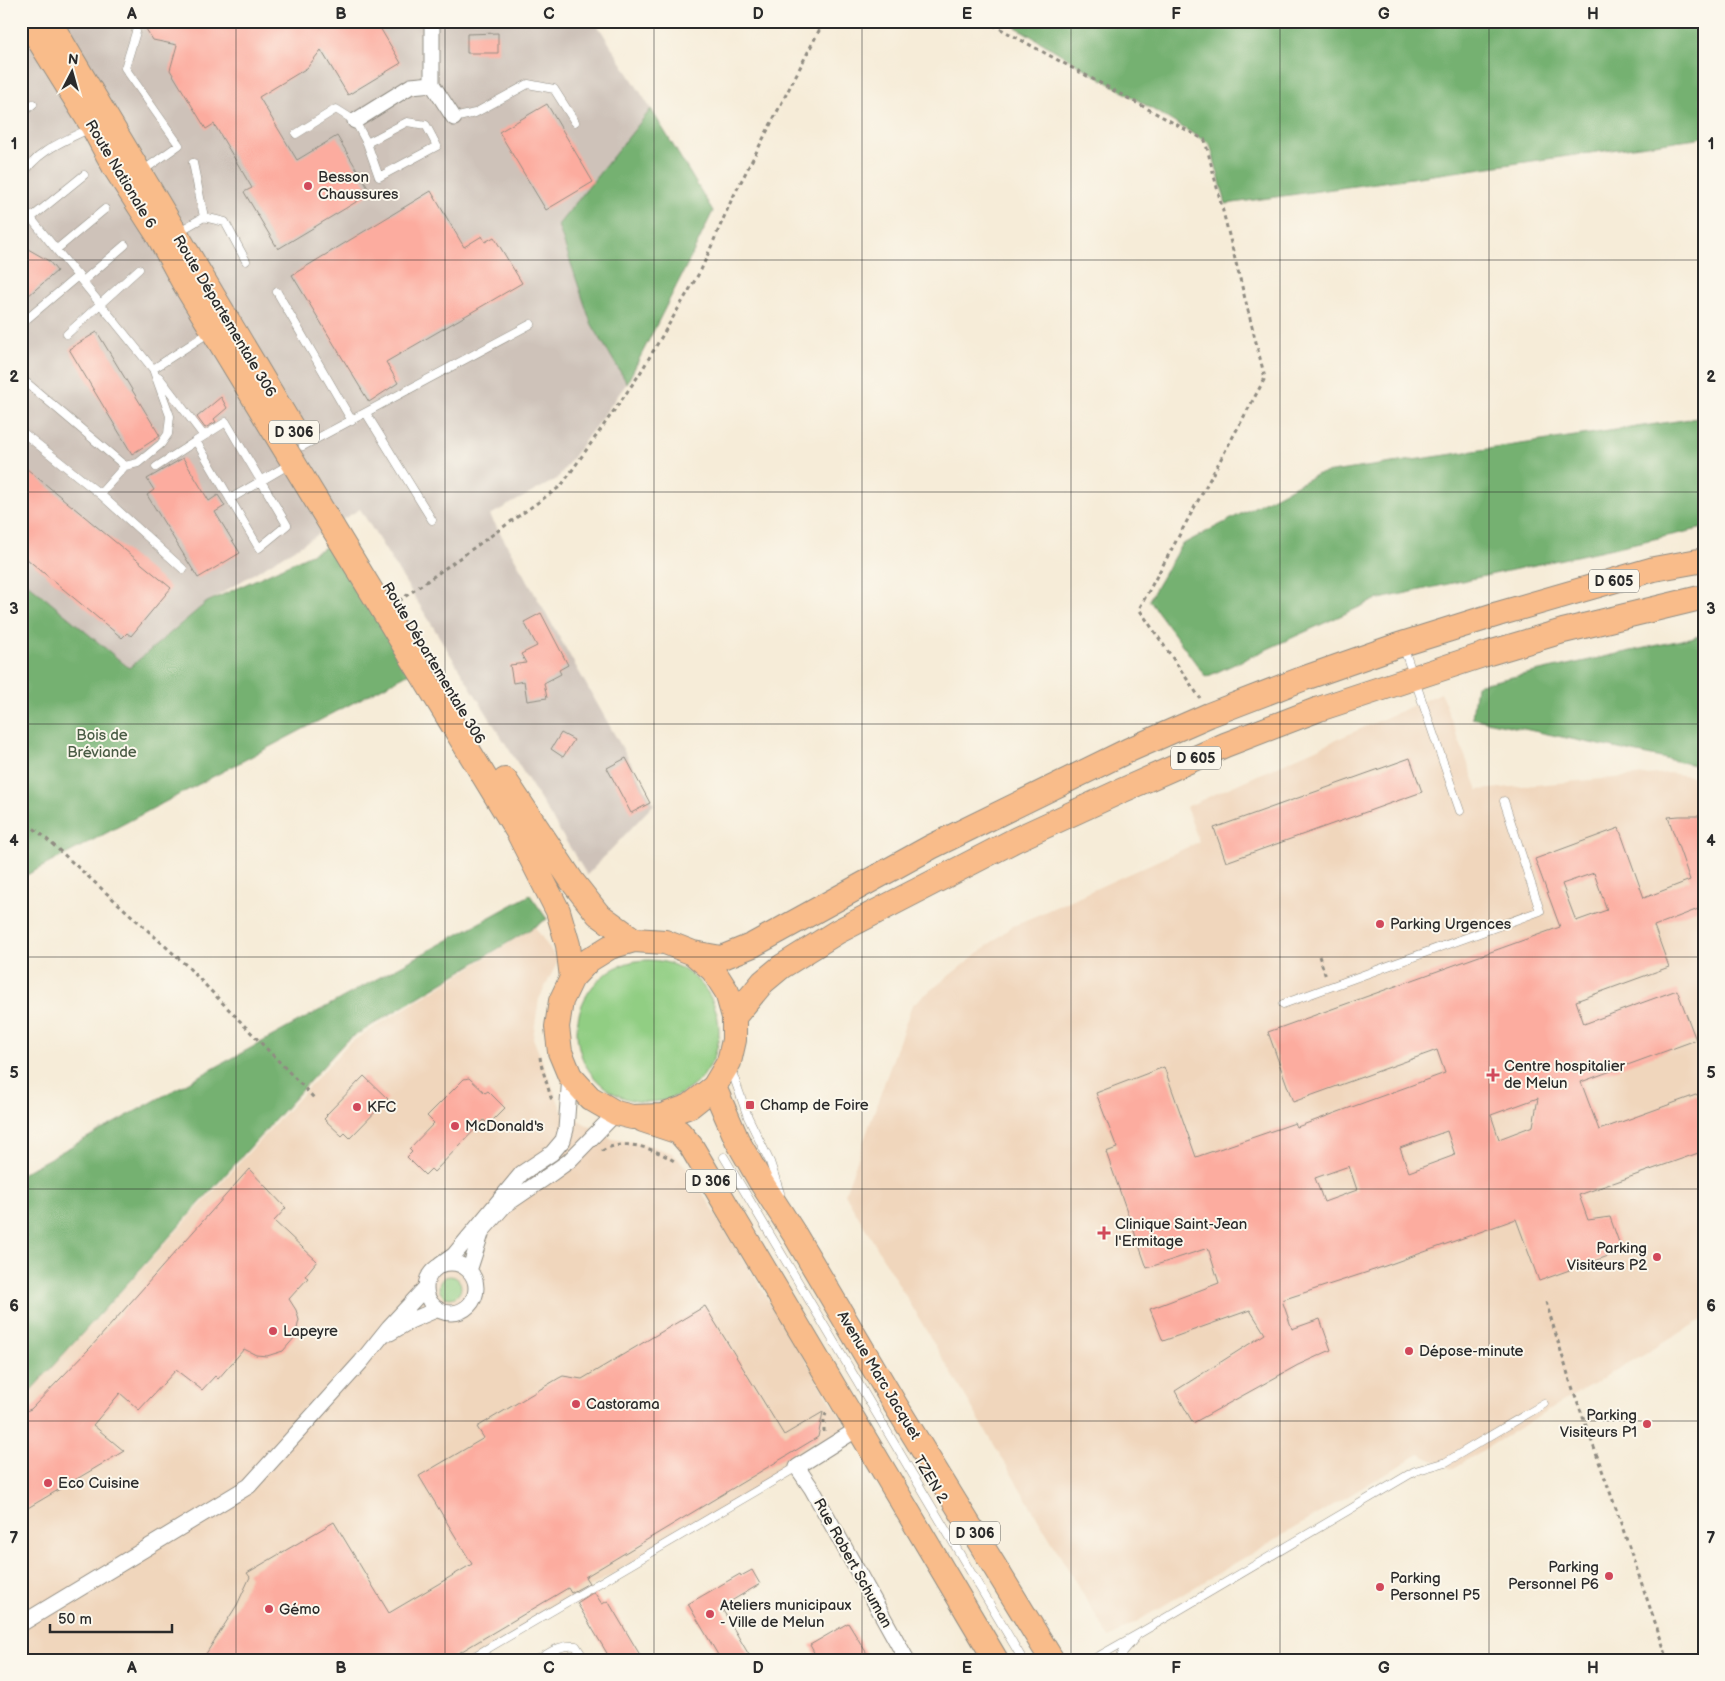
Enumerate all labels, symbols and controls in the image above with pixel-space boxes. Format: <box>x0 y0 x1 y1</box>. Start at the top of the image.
text: A <box>126 5 137 24</box>
text: B <box>335 5 347 24</box>
text: C <box>543 5 555 24</box>
text: D <box>752 5 764 24</box>
text: E <box>962 5 972 24</box>
text: F <box>1171 5 1181 24</box>
text: G <box>1378 5 1390 24</box>
text: H <box>1587 5 1599 24</box>
north arrow <box>48 48 98 98</box>
text: N <box>67 51 79 69</box>
street label: Route Nationale 6 <box>81 117 160 232</box>
text: 1 <box>11 135 17 154</box>
text: 1 <box>1708 135 1714 154</box>
place label: Besson Chaussures <box>318 168 399 204</box>
marker: Besson Chaussures <box>302 180 314 192</box>
street label: Route Départementale 306 <box>169 232 281 401</box>
text: 2 <box>9 368 19 387</box>
text: 2 <box>1706 368 1716 387</box>
road number: D 306 <box>269 421 319 444</box>
road number: D 605 <box>1589 570 1639 592</box>
street label: Route Départementale 306 <box>378 579 490 748</box>
text: 3 <box>9 600 19 619</box>
text: 3 <box>1706 600 1716 619</box>
park label: Bois de Bréviande <box>67 726 137 762</box>
road number: D 605 <box>1171 746 1221 770</box>
text: 4 <box>9 832 19 851</box>
text: 4 <box>1706 832 1716 851</box>
place label: Parking Urgences <box>1390 915 1512 934</box>
marker: Parking Urgences <box>1374 918 1386 930</box>
place label: Centre hospitalier de Melun <box>1504 1057 1626 1093</box>
text: 5 <box>9 1064 19 1083</box>
text: 5 <box>1706 1064 1716 1083</box>
marker: Centre hospitalier de Melun <box>1486 1068 1500 1082</box>
place label: Champ de Foire <box>760 1096 869 1115</box>
place label: KFC <box>367 1098 397 1117</box>
marker: Champ de Foire <box>744 1099 756 1111</box>
marker: KFC <box>351 1101 363 1113</box>
place label: McDonald's <box>465 1117 544 1136</box>
marker: McDonald's <box>449 1120 461 1132</box>
road number: D 306 <box>686 1170 736 1192</box>
place label: Clinique Saint-Jean l'Ermitage <box>1115 1215 1247 1251</box>
marker: Clinique Saint-Jean l'Ermitage <box>1097 1226 1111 1240</box>
place label: Parking Visiteurs P2 <box>1567 1239 1647 1275</box>
marker: Parking Visiteurs P2 <box>1651 1251 1663 1263</box>
text: 6 <box>9 1297 19 1316</box>
text: 6 <box>1706 1297 1716 1316</box>
street label: Avenue Marc Jacquet <box>833 1307 925 1443</box>
place label: Lapeyre <box>283 1322 338 1341</box>
marker: Lapeyre <box>267 1325 279 1337</box>
place label: Dépose-minute <box>1419 1342 1524 1361</box>
marker: Dépose-minute <box>1403 1345 1415 1357</box>
place label: Castorama <box>586 1395 660 1414</box>
marker: Castorama <box>570 1398 582 1410</box>
place label: Parking Visiteurs P1 <box>1560 1406 1637 1442</box>
marker: Parking Visiteurs P1 <box>1641 1418 1653 1430</box>
street label: TZEN 2 <box>909 1452 952 1507</box>
place label: Eco Cuisine <box>58 1474 139 1493</box>
marker: Eco Cuisine <box>42 1477 54 1489</box>
street label: Rue Robert Schuman <box>809 1495 896 1631</box>
road number: D 306 <box>950 1522 1000 1545</box>
text: 7 <box>10 1529 19 1548</box>
text: 7 <box>1707 1529 1716 1548</box>
place label: Parking Personnel P6 <box>1508 1558 1599 1594</box>
place label: Parking Personnel P5 <box>1390 1569 1480 1605</box>
marker: Parking Personnel P6 <box>1603 1570 1615 1582</box>
marker: Parking Personnel P5 <box>1374 1581 1386 1593</box>
place label: Ateliers municipaux - Ville de Melun <box>720 1596 852 1632</box>
place label: Gémo <box>279 1600 320 1619</box>
scale bar <box>50 1601 172 1633</box>
marker: Gémo <box>263 1603 275 1615</box>
marker: Ateliers municipaux - Ville de Melun <box>704 1608 716 1620</box>
text: 50 m <box>58 1610 92 1629</box>
text: A <box>126 1659 137 1678</box>
text: B <box>335 1659 347 1678</box>
text: C <box>543 1659 555 1678</box>
text: D <box>752 1659 764 1678</box>
text: E <box>962 1659 972 1678</box>
text: F <box>1171 1659 1181 1678</box>
text: G <box>1378 1659 1390 1678</box>
text: H <box>1587 1659 1599 1678</box>

